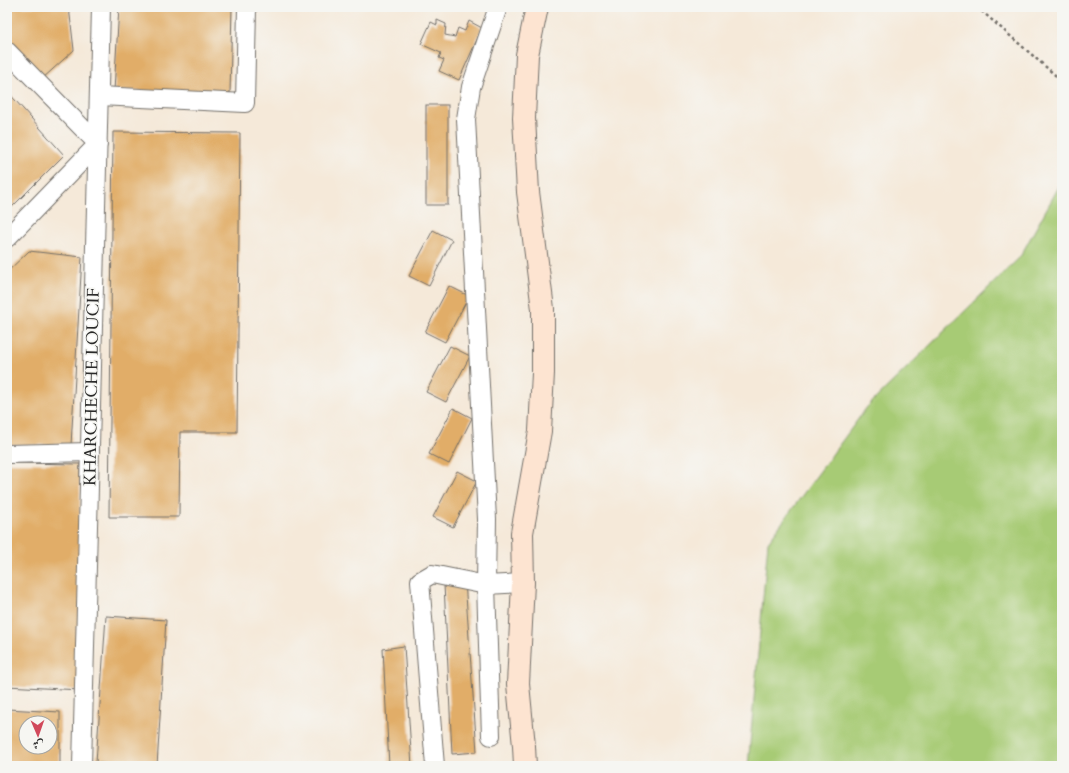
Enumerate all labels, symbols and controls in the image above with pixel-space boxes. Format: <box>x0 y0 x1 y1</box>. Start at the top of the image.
street label: KHARCHECHE LOUCIF <box>78 288 105 486</box>
north arrow <box>18 715 58 755</box>
text: ش <box>33 737 44 752</box>

